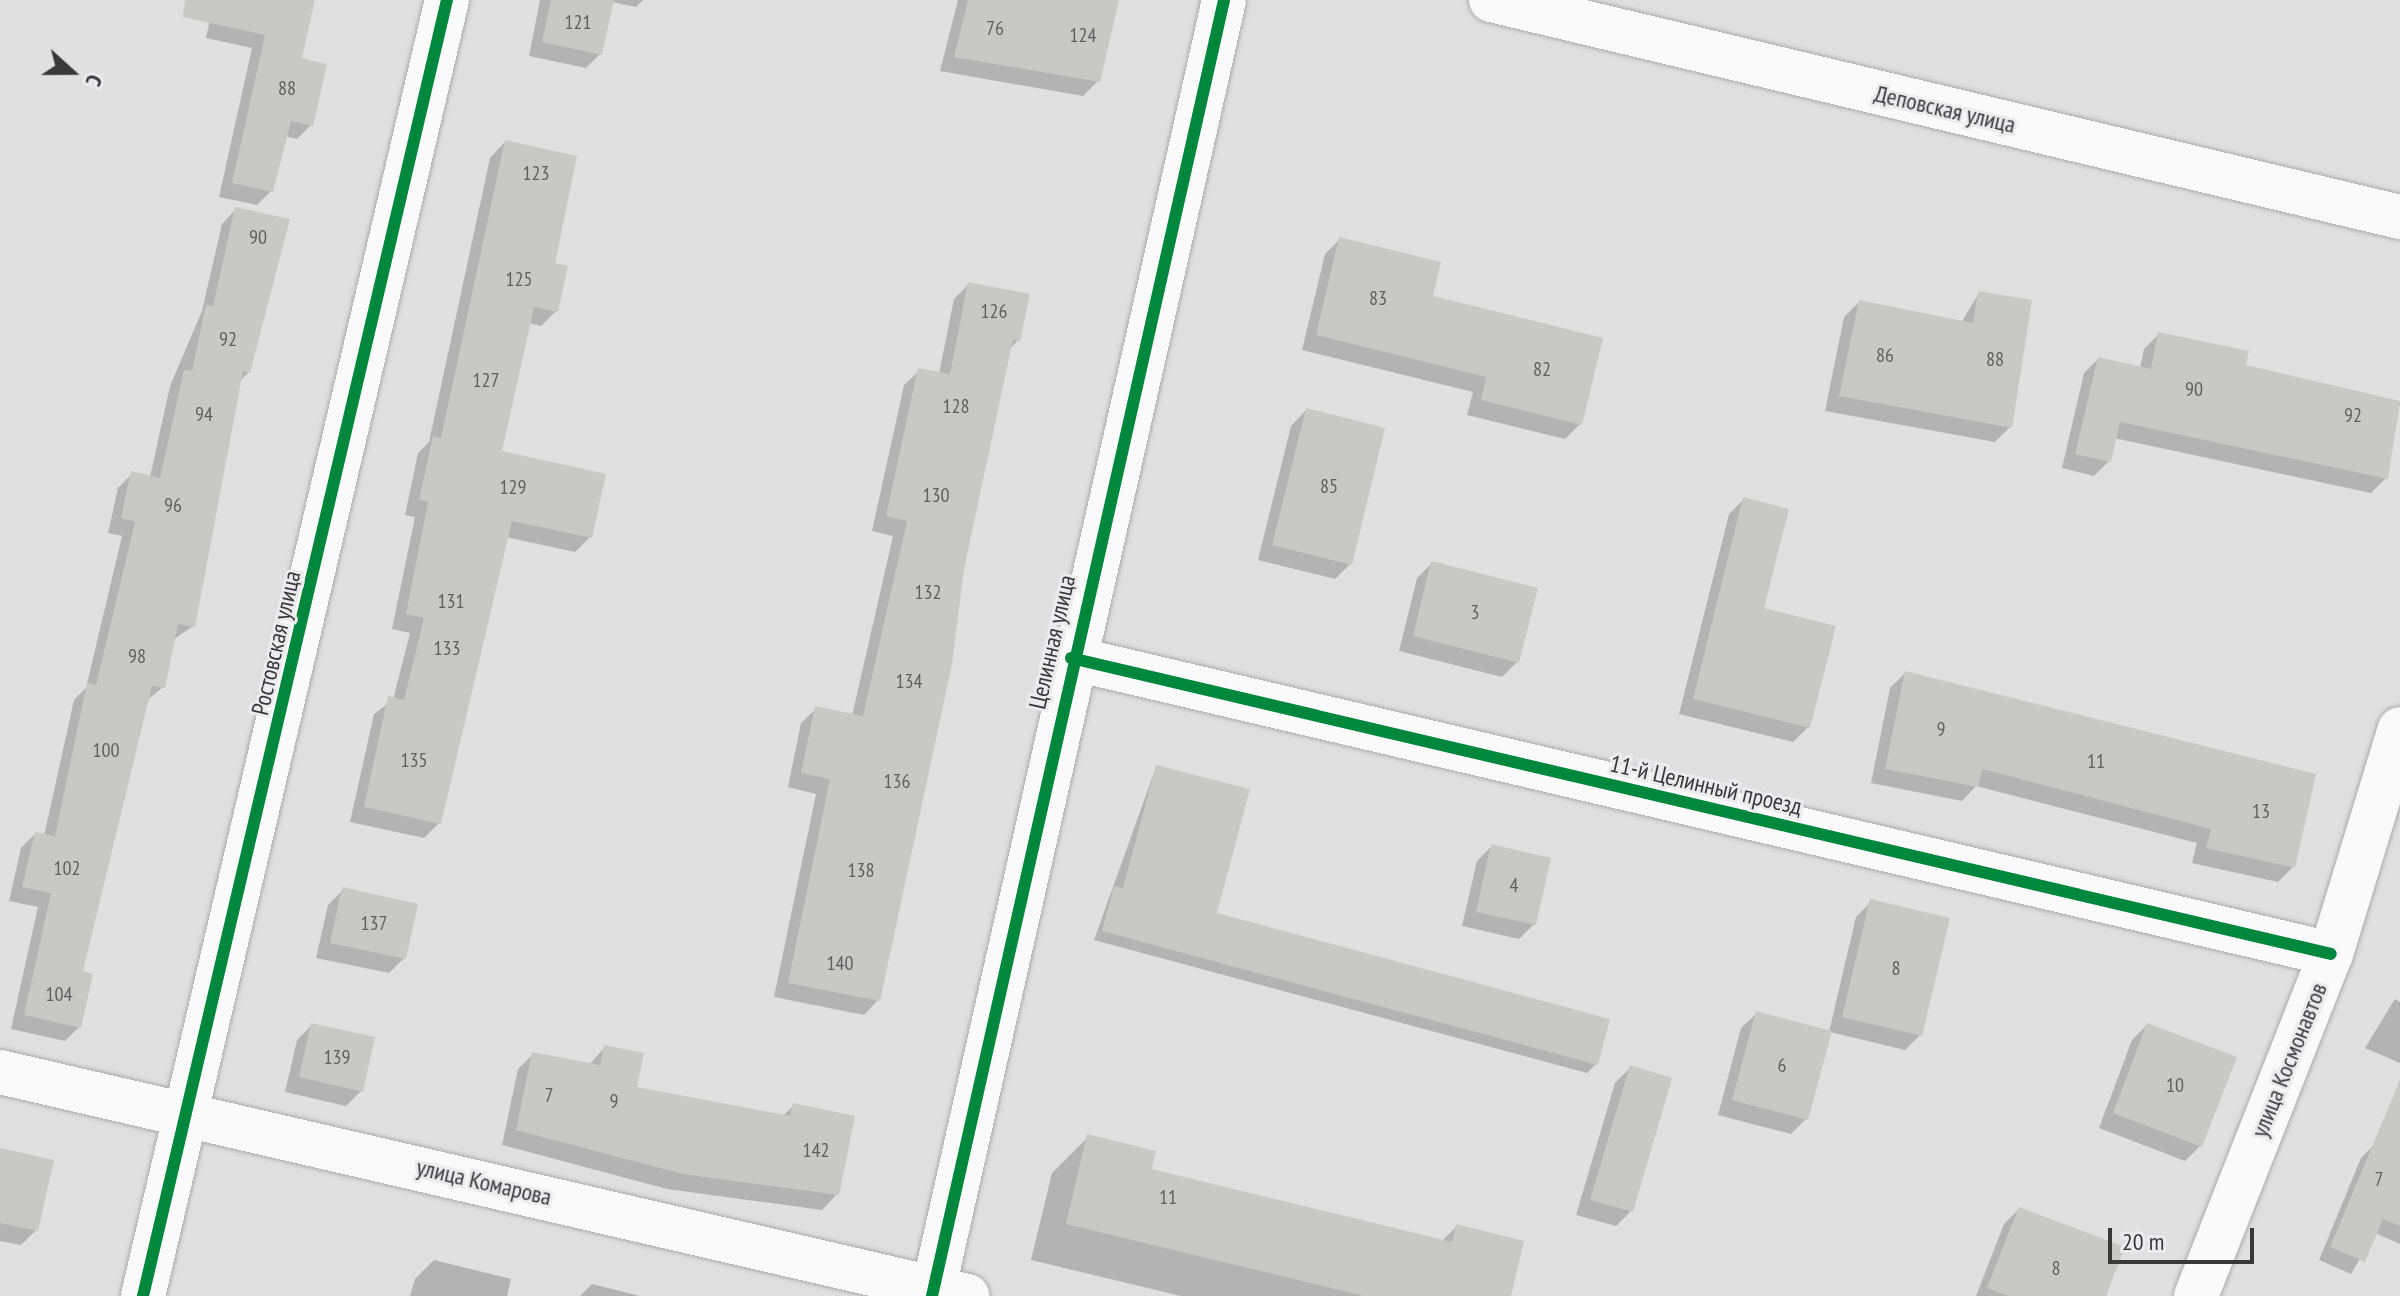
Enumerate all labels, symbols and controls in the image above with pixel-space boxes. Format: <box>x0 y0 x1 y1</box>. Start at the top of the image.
house number: 121 <box>565 10 591 34</box>
house number: 76 <box>986 16 1004 40</box>
house number: 124 <box>1070 23 1096 47</box>
north arrow <box>32 32 112 112</box>
text: С <box>80 71 109 90</box>
house number: 88 <box>278 76 296 100</box>
street label: Деповская улица <box>1872 79 2018 139</box>
house number: 123 <box>523 161 549 185</box>
house number: 90 <box>249 225 267 249</box>
house number: 125 <box>506 267 532 291</box>
house number: 83 <box>1369 286 1387 310</box>
house number: 126 <box>981 299 1007 323</box>
house number: 92 <box>219 327 237 351</box>
house number: 86 <box>1876 343 1894 367</box>
house number: 88 <box>1986 347 2004 371</box>
house number: 82 <box>1533 357 1551 381</box>
house number: 127 <box>473 368 499 392</box>
house number: 90 <box>2185 377 2203 401</box>
house number: 128 <box>943 394 969 418</box>
house number: 94 <box>195 402 213 426</box>
house number: 92 <box>2344 403 2362 427</box>
house number: 85 <box>1320 474 1338 498</box>
house number: 129 <box>500 475 526 499</box>
house number: 130 <box>923 483 949 507</box>
house number: 96 <box>164 493 182 517</box>
street label: Ростовская улица <box>245 568 307 718</box>
street label: Целинная улица <box>1023 572 1081 712</box>
house number: 132 <box>915 580 941 604</box>
house number: 131 <box>438 589 464 613</box>
house number: 3 <box>1471 600 1479 624</box>
house number: 133 <box>434 636 460 660</box>
house number: 98 <box>128 644 146 668</box>
house number: 134 <box>896 669 922 693</box>
house number: 9 <box>1937 717 1945 741</box>
house number: 100 <box>93 738 119 762</box>
house number: 135 <box>401 748 427 772</box>
street label: 11-й Целинный проезд <box>1607 749 1805 821</box>
house number: 11 <box>2087 749 2105 773</box>
house number: 136 <box>884 769 910 793</box>
house number: 13 <box>2252 799 2270 823</box>
house number: 102 <box>54 856 80 880</box>
house number: 138 <box>848 858 874 882</box>
house number: 4 <box>1510 873 1518 897</box>
house number: 137 <box>361 911 387 935</box>
house number: 140 <box>827 951 853 975</box>
house number: 8 <box>1892 956 1900 980</box>
street label: улица Космонавтов <box>2245 979 2333 1141</box>
house number: 104 <box>46 982 72 1006</box>
house number: 139 <box>324 1045 350 1069</box>
house number: 6 <box>1778 1053 1786 1077</box>
house number: 10 <box>2166 1073 2184 1097</box>
house number: 7 <box>545 1083 553 1107</box>
house number: 9 <box>610 1089 618 1113</box>
house number: 142 <box>803 1138 829 1162</box>
street label: улица Комарова <box>414 1152 554 1212</box>
house number: 7 <box>2375 1167 2383 1191</box>
house number: 11 <box>1159 1185 1177 1209</box>
scale bar <box>2112 1212 2258 1262</box>
text: 20 m <box>2122 1226 2164 1257</box>
house number: 8 <box>2052 1256 2060 1280</box>

